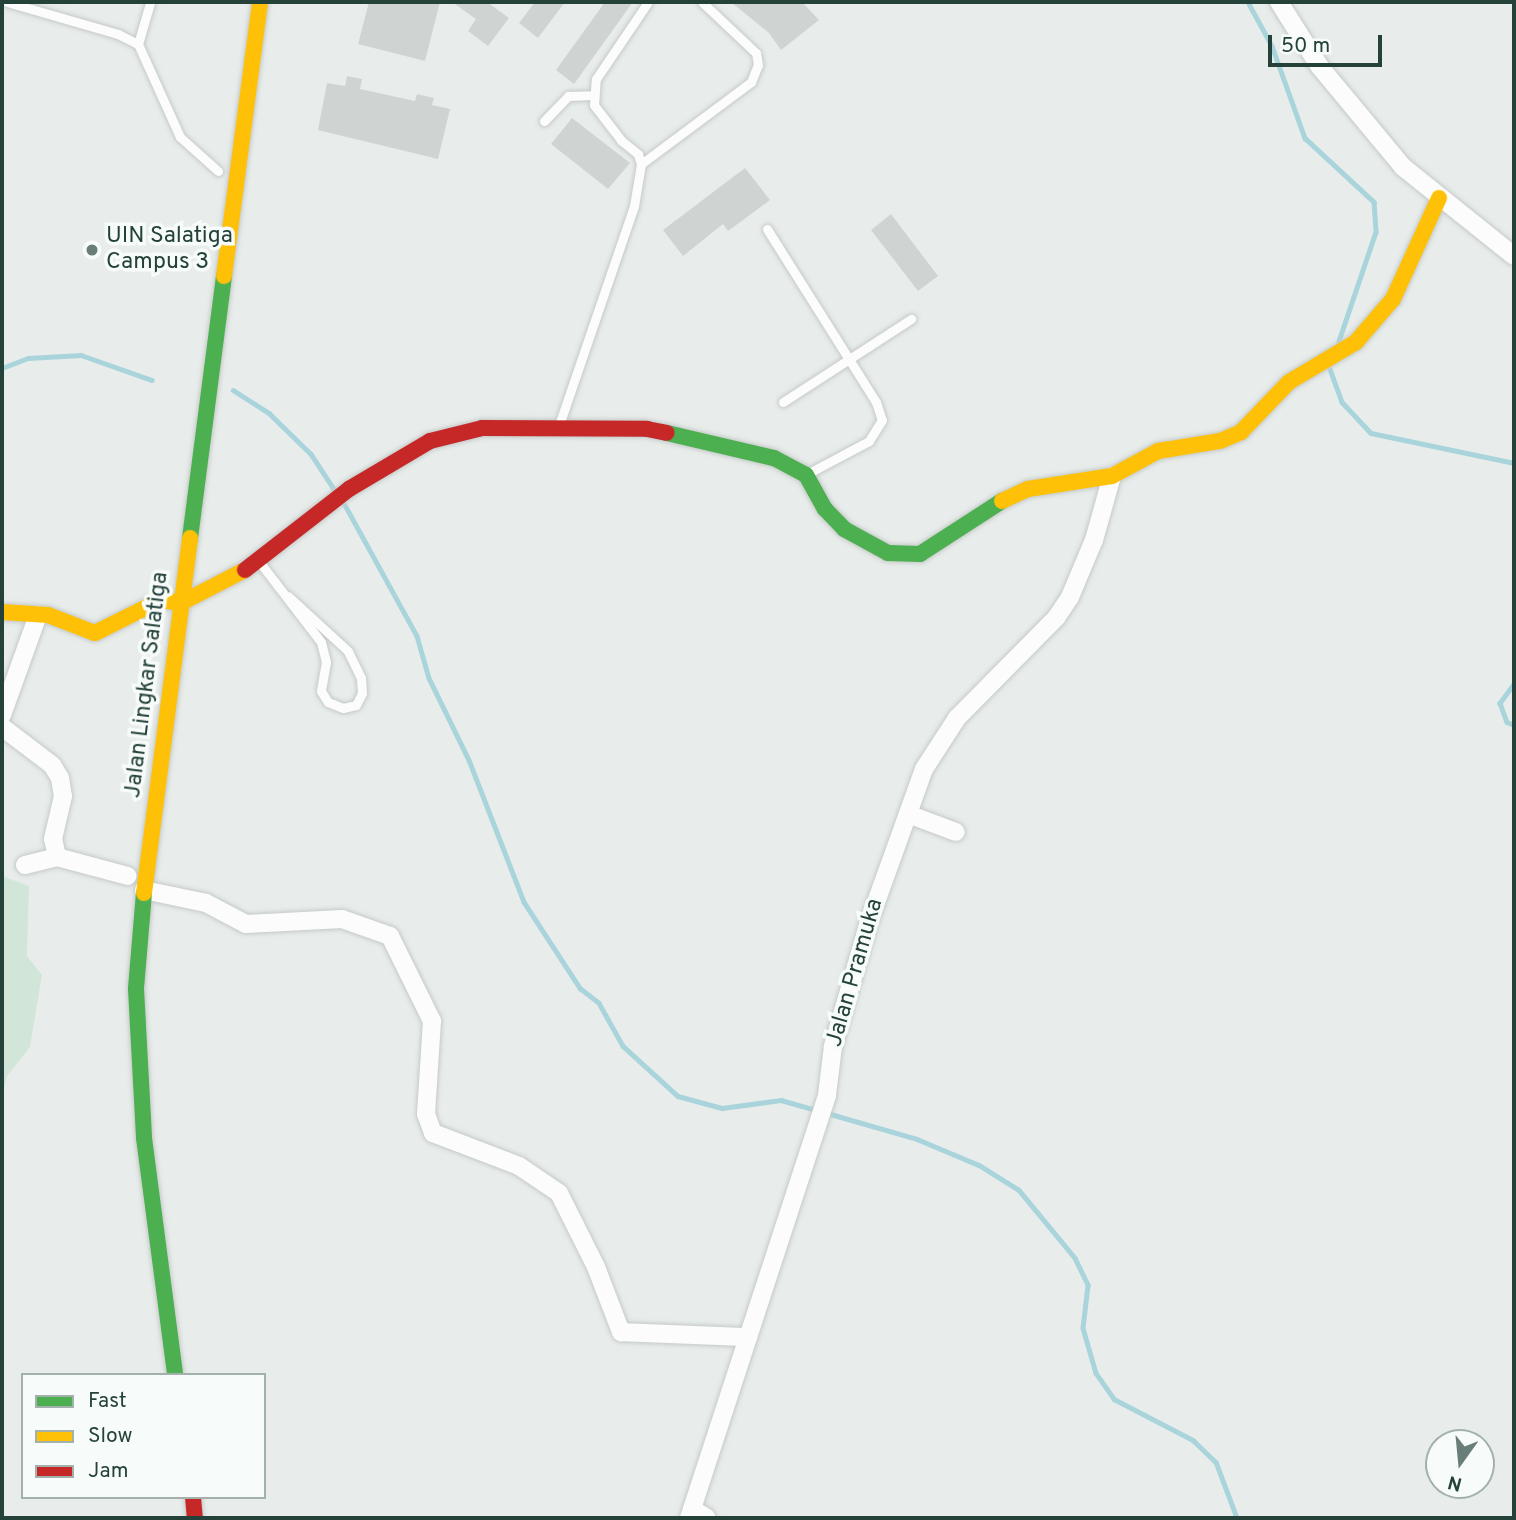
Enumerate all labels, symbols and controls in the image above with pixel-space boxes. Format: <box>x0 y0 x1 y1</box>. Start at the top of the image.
scale bar <box>1271 21 1385 65</box>
text: 50 m <box>1281 33 1330 60</box>
place label: UIN Salatiga Campus 3 <box>106 223 233 277</box>
marker: UIN Salatiga Campus 3 <box>84 242 100 258</box>
street label: Jalan Lingkar Salatiga <box>120 570 176 800</box>
street label: Jalan Pramuka <box>822 896 890 1050</box>
legend <box>21 1373 266 1499</box>
text: Fast <box>88 1388 127 1415</box>
text: Slow <box>88 1423 133 1450</box>
north arrow <box>1425 1429 1495 1499</box>
text: Jam <box>88 1458 129 1485</box>
text: N <box>1445 1469 1465 1496</box>

